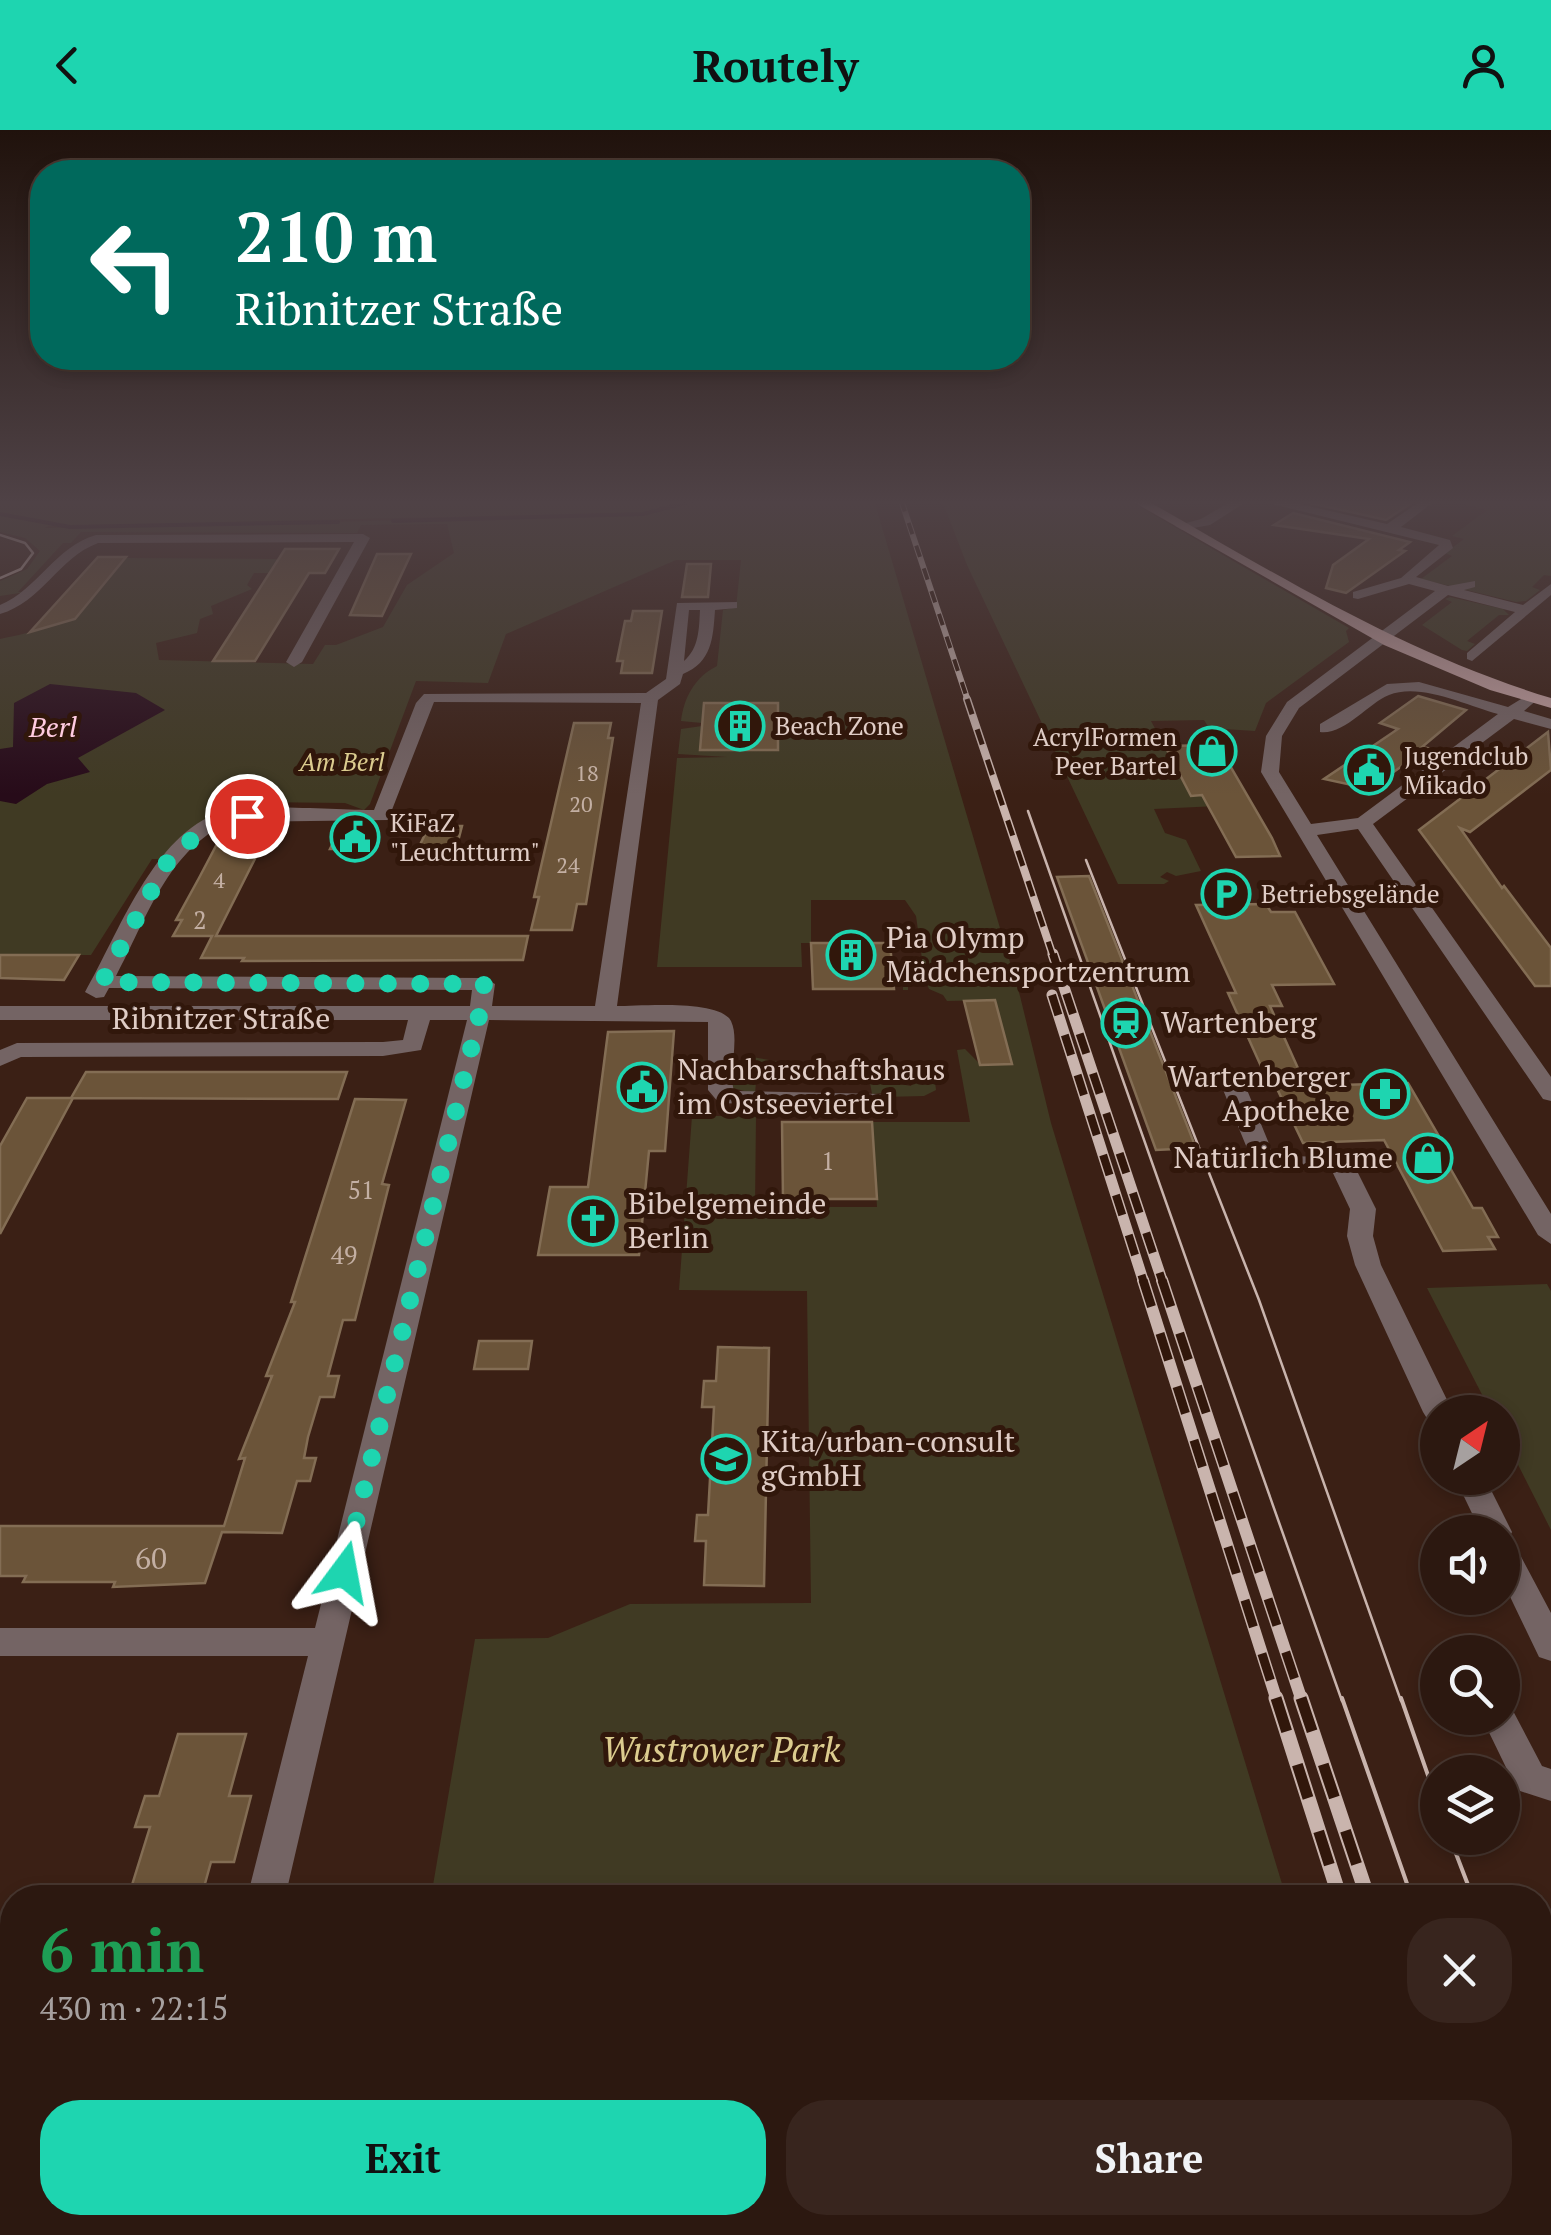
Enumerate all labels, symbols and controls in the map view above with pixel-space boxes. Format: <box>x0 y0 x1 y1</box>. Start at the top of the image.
text: Routely <box>693 35 858 95</box>
icon: back <box>40 38 95 93</box>
icon: person <box>1456 38 1511 93</box>
text: 210 m <box>235 189 437 282</box>
icon: left <box>70 200 200 330</box>
text: Ribnitzer Straße <box>235 278 563 338</box>
building icon: Beach Zone <box>714 700 766 752</box>
water label: Berl <box>28 708 77 745</box>
place label: Beach Zone <box>775 709 904 742</box>
place label: AcrylFormen Peer Bartel <box>1033 720 1177 782</box>
shop icon: AcrylFormen Peer Bartel <box>1186 725 1238 777</box>
place label: Jugendclub Mikado <box>1404 739 1528 801</box>
public building icon: Jugendclub Mikado <box>1343 744 1395 796</box>
park label: Am Berl <box>297 745 385 778</box>
house number: 18 <box>575 758 599 787</box>
pin <box>205 774 290 859</box>
icon: arrive <box>220 789 275 844</box>
house number: 20 <box>569 789 593 818</box>
place label: KiFaZ "Leuchtturm" <box>390 806 540 868</box>
public building icon: KiFaZ "Leuchtturm" <box>329 811 381 863</box>
house number: 24 <box>556 850 580 879</box>
house number: 4 <box>213 865 225 894</box>
parking icon: Betriebsgelände <box>1200 868 1252 920</box>
place label: Betriebsgelände <box>1261 877 1440 910</box>
house number: 2 <box>193 903 207 936</box>
place label: Pia Olymp Mädchensportzentrum <box>886 917 1191 991</box>
building icon: Pia Olymp Mädchensportzentrum <box>825 929 877 981</box>
station icon: Wartenberg <box>1100 997 1152 1049</box>
street label: Ribnitzer Straße <box>112 998 330 1038</box>
place label: Wartenberg <box>1161 1002 1318 1042</box>
place label: Nachbarschaftshaus im Ostseeviertel <box>677 1049 945 1123</box>
place label: Wartenberger Apotheke <box>1168 1056 1350 1130</box>
public building icon: Nachbarschaftshaus im Ostseeviertel <box>616 1061 668 1113</box>
pharmacy icon: Wartenberger Apotheke <box>1359 1068 1411 1120</box>
shop icon: Natürlich Blume <box>1402 1132 1454 1184</box>
place label: Natürlich Blume <box>1173 1137 1393 1177</box>
house number: 1 <box>821 1144 835 1177</box>
house number: 51 <box>348 1173 374 1206</box>
place label: Bibelgemeinde Berlin <box>628 1183 826 1257</box>
church icon: Bibelgemeinde Berlin <box>567 1195 619 1247</box>
house number: 49 <box>331 1238 357 1271</box>
north arrow <box>1420 1395 1520 1495</box>
map controls <box>1420 1395 1520 1855</box>
place label: Kita/urban-consult gGmbH <box>761 1421 1015 1495</box>
school or university icon: Kita/urban-consult gGmbH <box>700 1433 752 1485</box>
button: sound <box>1420 1515 1520 1615</box>
position arrow <box>292 1520 396 1624</box>
house number: 60 <box>135 1538 167 1578</box>
button: search <box>1420 1635 1520 1735</box>
park label: Wustrower Park <box>602 1726 841 1772</box>
button: layers <box>1420 1755 1520 1855</box>
text: 6 min <box>40 1910 204 1989</box>
button: close <box>1407 1918 1512 2023</box>
text: 430 m · 22:15 <box>40 1987 228 2029</box>
button: Exit <box>40 2100 766 2215</box>
button: Share <box>786 2100 1512 2215</box>

